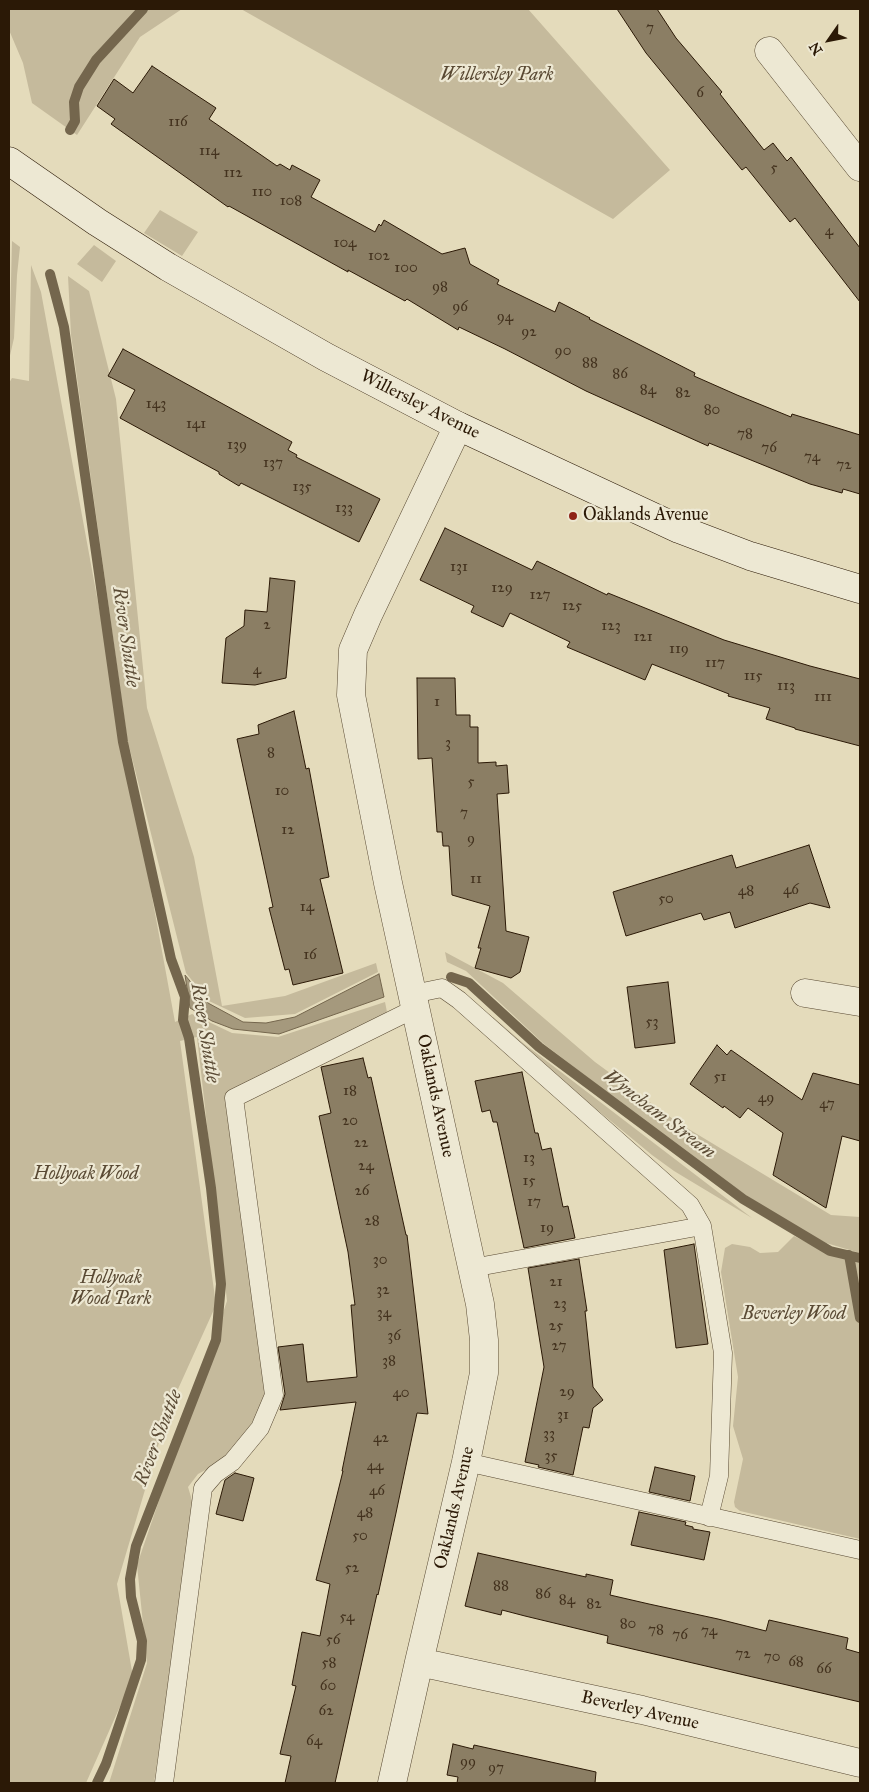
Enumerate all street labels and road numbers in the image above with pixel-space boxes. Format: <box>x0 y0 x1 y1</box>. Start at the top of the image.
street label: Willersley Avenue <box>357 366 483 444</box>
street label: Oaklands Avenue <box>411 1032 459 1160</box>
street label: Oaklands Avenue <box>430 1444 480 1572</box>
street label: Beverley Avenue <box>579 1687 701 1735</box>

